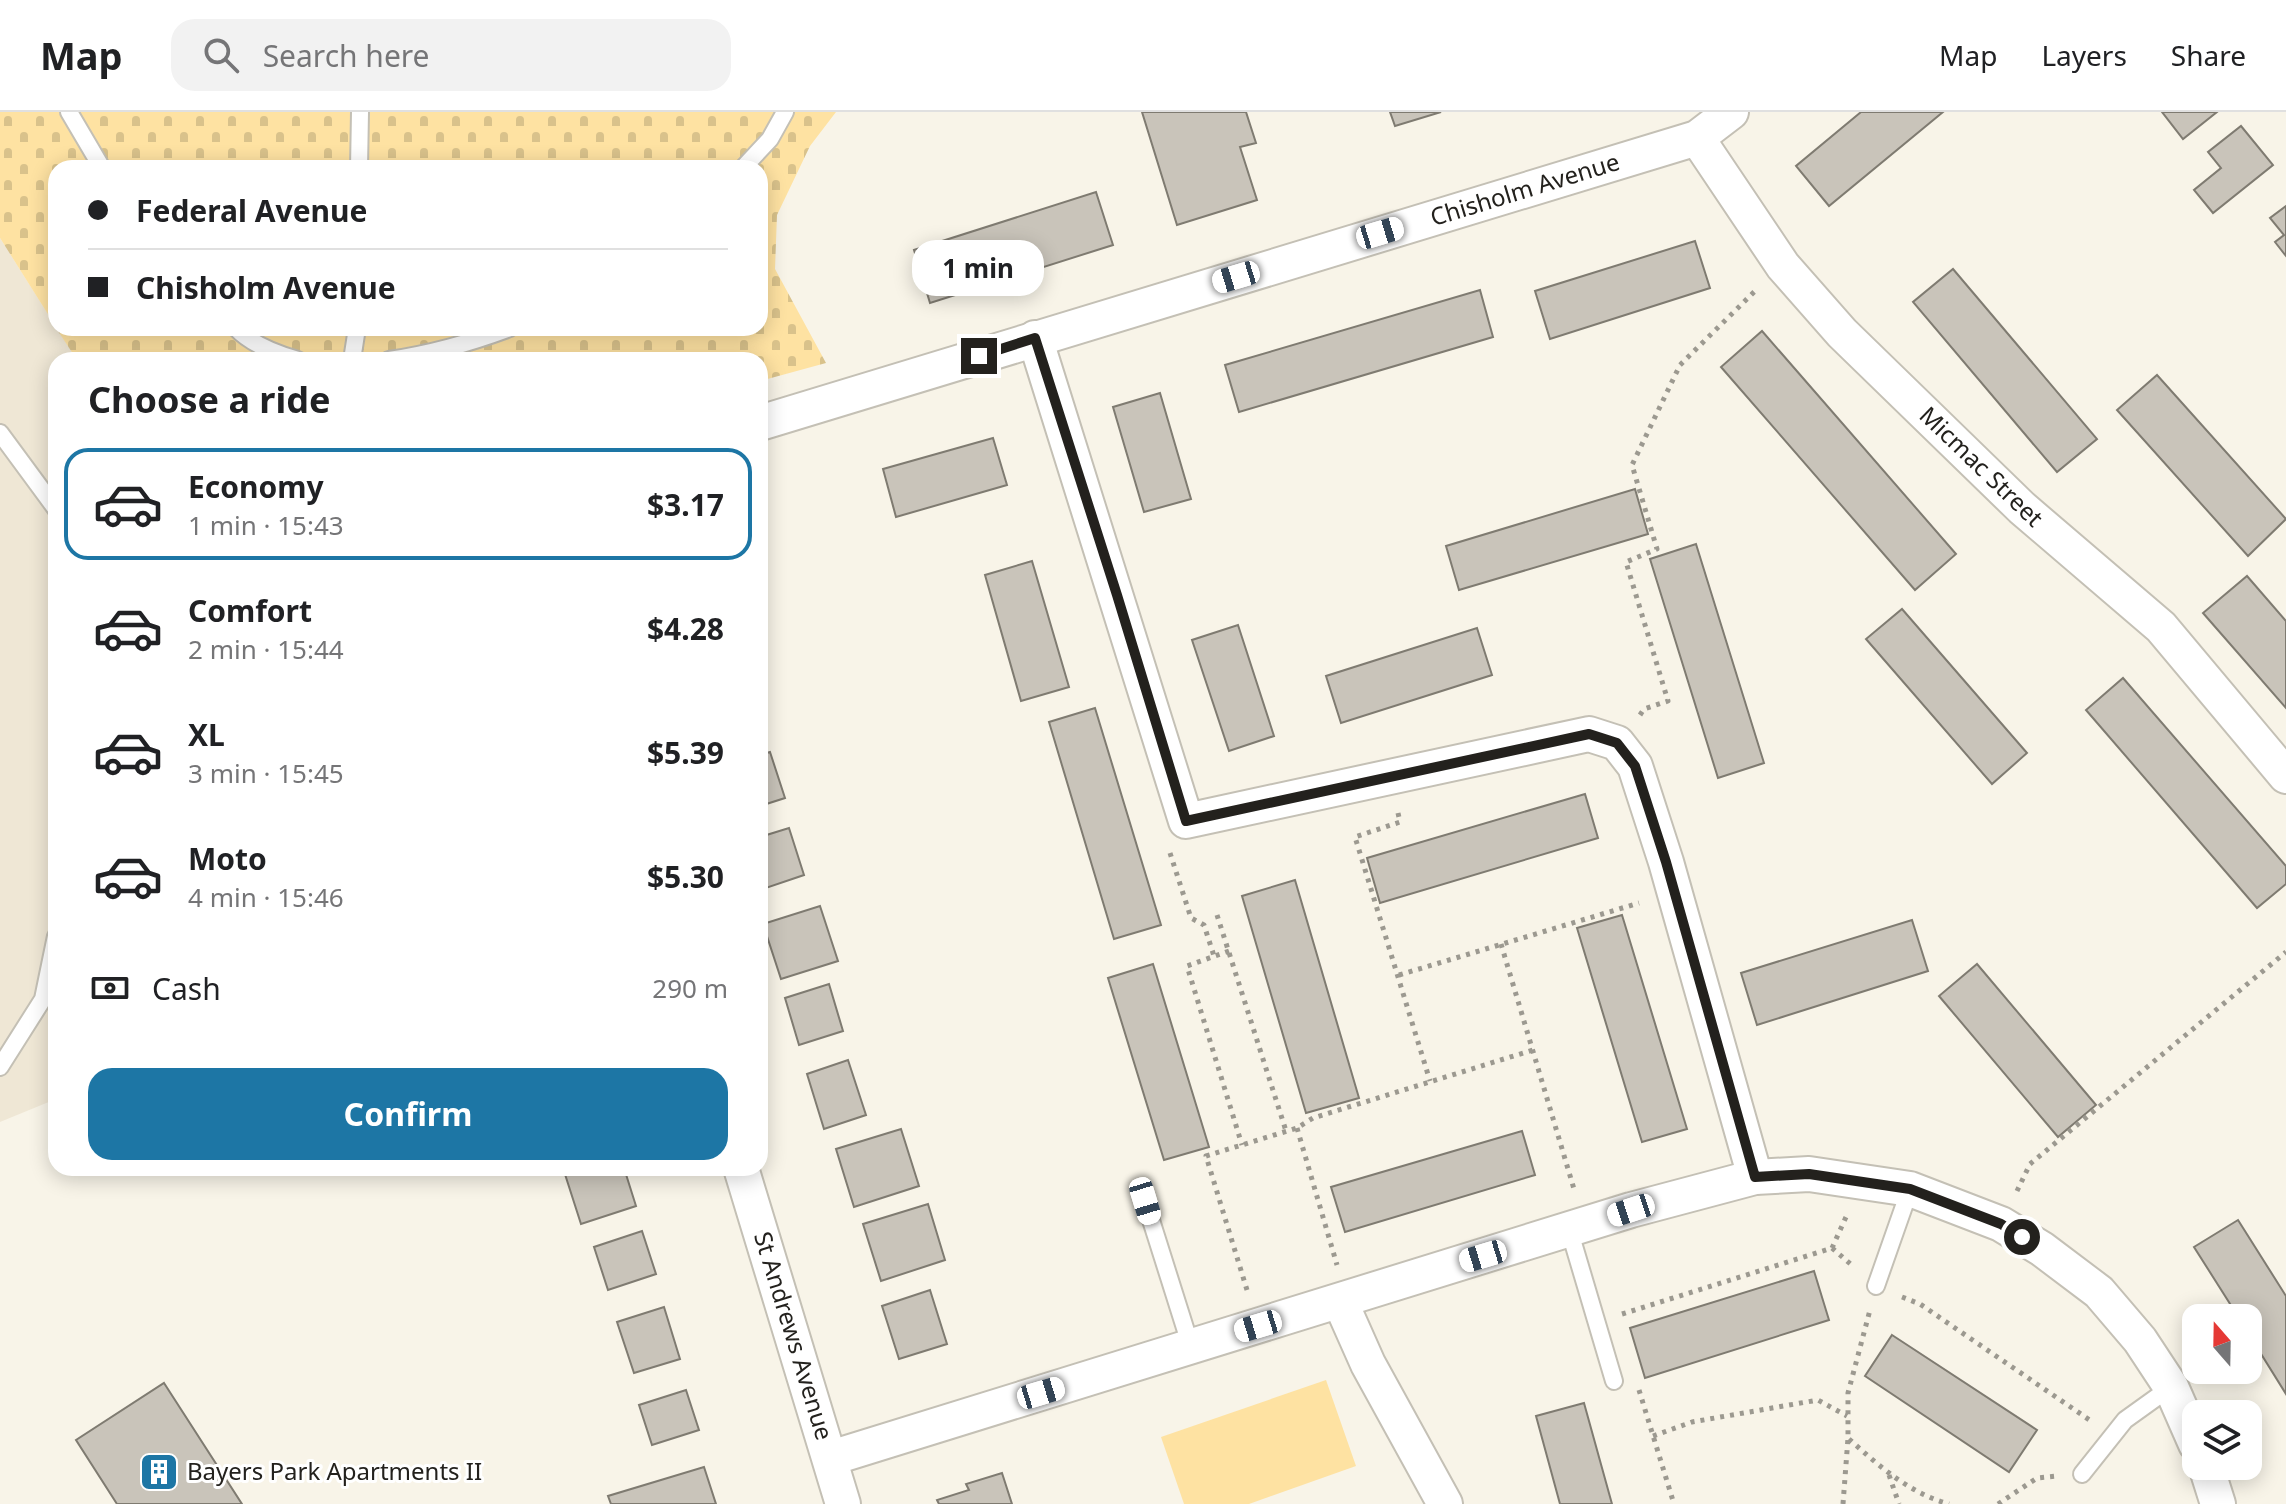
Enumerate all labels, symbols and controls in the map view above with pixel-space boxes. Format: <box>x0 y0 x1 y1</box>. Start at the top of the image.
search box <box>171 19 731 91</box>
text: Map <box>40 29 123 81</box>
icon: search <box>199 33 243 77</box>
text: Search here <box>263 35 430 76</box>
text: Map <box>1939 36 1997 74</box>
text: Layers <box>2041 36 2127 74</box>
text: Share <box>2171 36 2246 74</box>
street label: Chisholm Avenue <box>1426 144 1623 233</box>
text: Federal Avenue <box>136 190 367 231</box>
car <box>1354 215 1406 251</box>
callout: 1 min <box>913 240 1045 296</box>
text: 1 min <box>942 250 1014 286</box>
car <box>1210 259 1262 295</box>
text: Chisholm Avenue <box>136 267 396 308</box>
route end <box>961 338 997 374</box>
text: Choose a ride <box>88 375 330 424</box>
street label: Micmac Street <box>1913 398 2051 534</box>
text: Economy <box>188 466 324 507</box>
icon: car <box>92 468 164 540</box>
text: $3.17 <box>647 484 724 525</box>
text: 1 min · 15:43 <box>188 507 344 543</box>
text: Comfort <box>188 590 312 631</box>
icon: car <box>92 592 164 664</box>
text: $4.28 <box>647 608 724 649</box>
text: 2 min · 15:44 <box>188 631 344 667</box>
text: XL <box>188 714 225 755</box>
icon: car <box>92 716 164 788</box>
text: $5.39 <box>647 732 724 773</box>
text: 3 min · 15:45 <box>188 755 344 791</box>
text: Moto <box>188 838 267 879</box>
icon: car <box>92 840 164 912</box>
text: $5.30 <box>647 856 724 897</box>
text: 4 min · 15:46 <box>188 879 344 915</box>
icon: cash <box>88 966 132 1010</box>
text: Cash <box>152 968 221 1009</box>
text: 290 m <box>652 970 728 1006</box>
button: Confirm <box>88 1068 728 1160</box>
car <box>1127 1175 1163 1227</box>
car <box>1604 1191 1658 1229</box>
route start <box>2004 1219 2040 1255</box>
street label: St Andrews Avenue <box>747 1227 842 1444</box>
car <box>1457 1238 1509 1274</box>
north arrow <box>2182 1304 2262 1384</box>
map controls <box>2182 1304 2262 1480</box>
car <box>1232 1308 1284 1344</box>
car <box>1015 1375 1067 1411</box>
button: layers <box>2182 1400 2262 1480</box>
building icon: Bayers Park Apartments II <box>138 1451 180 1493</box>
place label: Bayers Park Apartments II <box>187 1454 482 1487</box>

